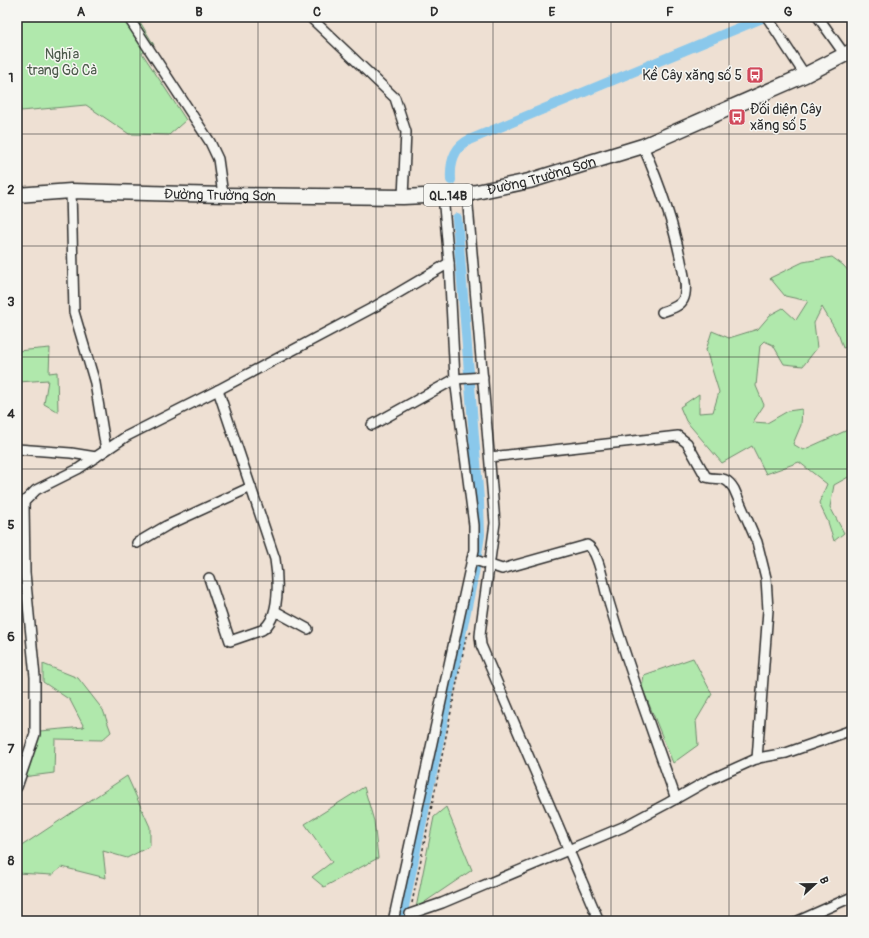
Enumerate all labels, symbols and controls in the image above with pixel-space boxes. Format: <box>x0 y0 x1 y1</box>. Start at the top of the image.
text: A <box>77 4 86 20</box>
text: B <box>195 4 203 20</box>
text: C <box>313 4 321 20</box>
text: D <box>430 4 438 20</box>
text: E <box>549 4 556 20</box>
text: F <box>666 4 674 20</box>
text: G <box>784 4 793 20</box>
park label: Nghĩa trang Gò Cà <box>26 46 97 79</box>
bus stop icon: Kề Cây xăng số 5 <box>745 65 765 85</box>
place label: Kề Cây xăng số 5 <box>642 66 742 84</box>
text: 1 <box>8 70 14 86</box>
place label: Đối diện Cây xăng số 5 <box>750 100 822 134</box>
bus stop icon: Đối diện Cây xăng số 5 <box>727 107 747 127</box>
street label: Đường Trường Sơn <box>486 153 598 199</box>
text: 2 <box>7 182 15 198</box>
road number: QL.14B <box>424 184 472 206</box>
street label: Đường Trường Sơn <box>164 185 276 205</box>
text: 3 <box>7 294 15 310</box>
text: 4 <box>7 406 15 422</box>
text: 5 <box>7 517 15 533</box>
text: 6 <box>7 629 15 645</box>
text: 7 <box>8 741 15 757</box>
text: 8 <box>8 853 15 869</box>
north arrow <box>795 864 835 904</box>
text: B <box>817 875 831 886</box>

